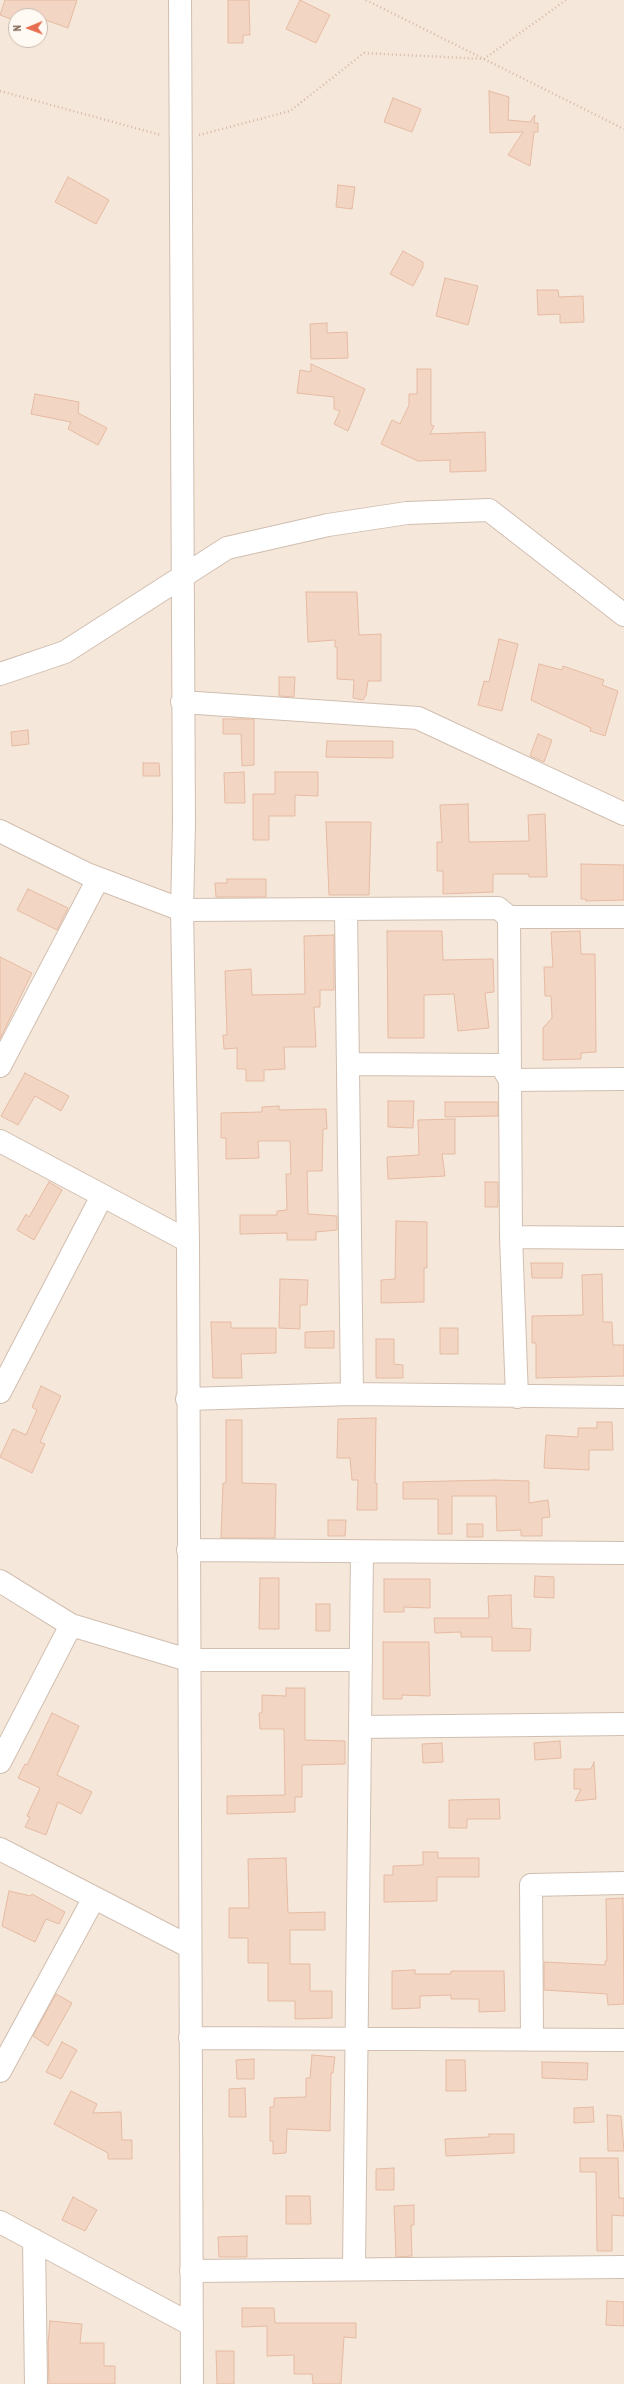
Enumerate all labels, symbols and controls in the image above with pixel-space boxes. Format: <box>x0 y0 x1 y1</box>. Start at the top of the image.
north arrow <box>8 8 48 48</box>
text: N <box>10 25 24 31</box>

